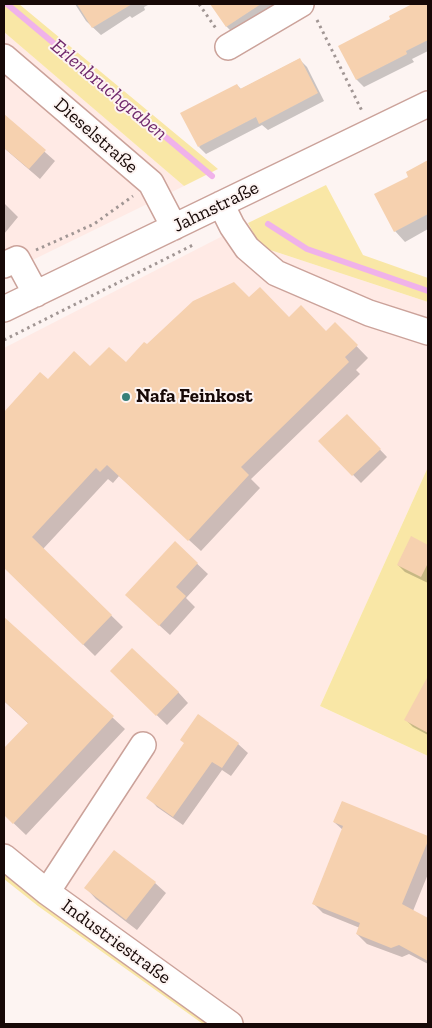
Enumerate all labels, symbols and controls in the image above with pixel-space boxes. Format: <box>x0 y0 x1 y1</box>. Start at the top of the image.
water label: Erlenbruchgraben <box>46 34 172 146</box>
street label: Dieselstraße <box>49 93 143 179</box>
street label: Jahnstraße <box>169 176 263 238</box>
place label: Nafa Feinkost <box>136 386 252 408</box>
marker: Nafa Feinkost <box>120 391 132 403</box>
street label: Industriestraße <box>57 895 175 989</box>

